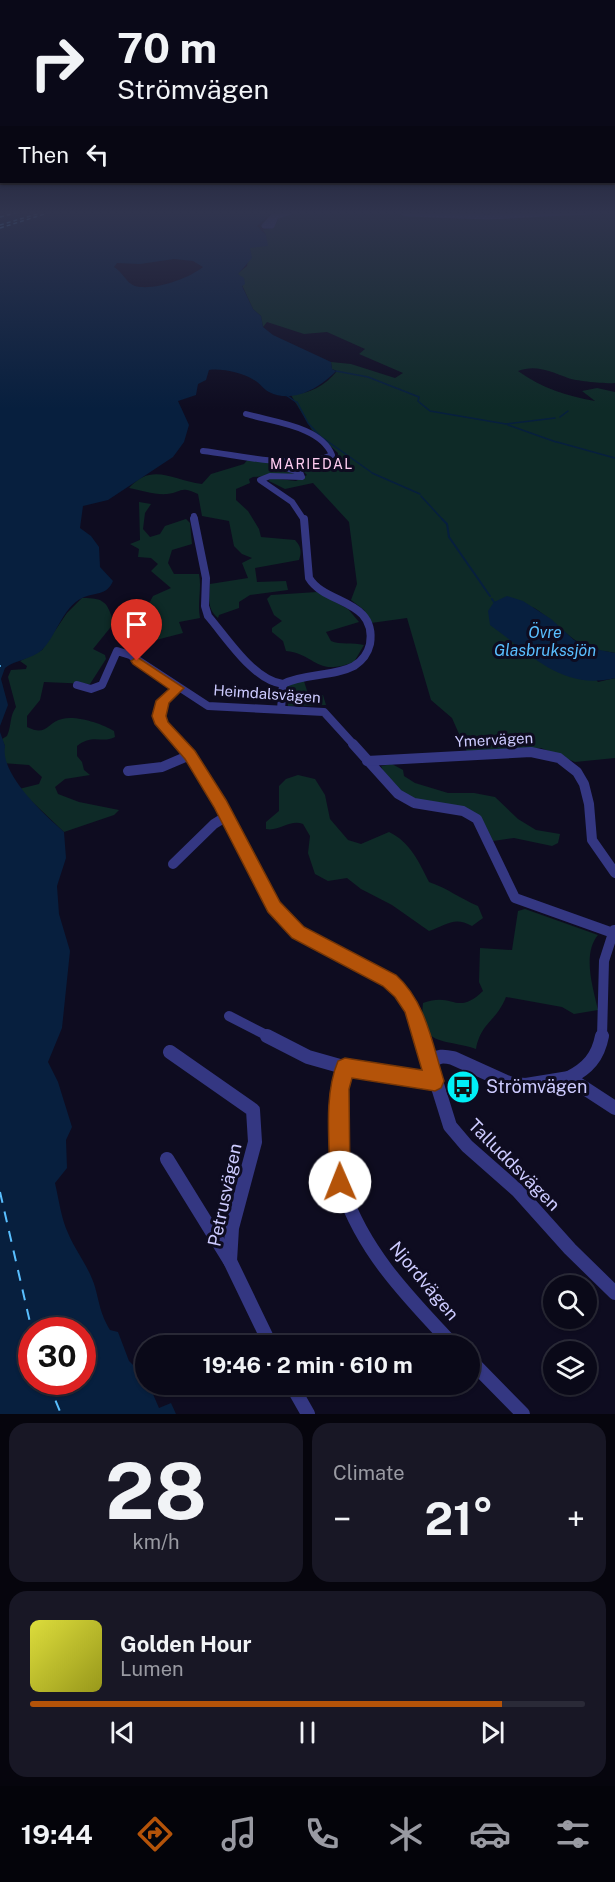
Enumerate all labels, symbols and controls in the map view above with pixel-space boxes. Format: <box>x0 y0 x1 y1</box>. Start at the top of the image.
text: 70 m <box>117 23 217 72</box>
icon: right <box>18 24 96 102</box>
text: Strömvägen <box>117 73 269 105</box>
icon: left <box>81 138 114 171</box>
text: Then <box>18 142 69 168</box>
district label: MARIEDAL <box>270 456 354 472</box>
pin <box>111 599 162 661</box>
icon: arrive <box>120 608 153 641</box>
water label: Övre Glasbrukssjön <box>494 622 596 660</box>
street label: Heimdalsvägen <box>213 681 321 706</box>
street label: Ymervägen <box>454 729 534 750</box>
bus stop icon: Strömvägen <box>445 1069 481 1105</box>
place label: Strömvägen <box>486 1076 587 1097</box>
street label: Talluddsvägen <box>464 1114 565 1215</box>
street label: Petrusvägen <box>203 1141 246 1248</box>
position arrow <box>308 1150 372 1214</box>
street label: Njordvägen <box>385 1237 463 1324</box>
map controls <box>543 1275 597 1395</box>
button: search <box>543 1275 597 1329</box>
speed limit sign: 30 <box>18 1317 96 1395</box>
button: layers <box>543 1341 597 1395</box>
text: 19:46 · 2 min · 610 m <box>202 1352 413 1378</box>
text: 28 <box>105 1445 207 1537</box>
text: Climate <box>333 1461 405 1485</box>
text: 21° <box>424 1492 494 1545</box>
text: − <box>333 1500 351 1538</box>
text: + <box>567 1500 585 1538</box>
text: km/h <box>132 1530 180 1554</box>
text: Golden Hour <box>120 1631 251 1657</box>
text: Lumen <box>120 1657 184 1681</box>
icon: previous <box>106 1716 139 1749</box>
icon: pause <box>291 1716 324 1749</box>
icon: next <box>476 1716 509 1749</box>
icon: directions <box>134 1813 176 1855</box>
icon: music <box>218 1813 260 1855</box>
icon: phone <box>301 1813 343 1855</box>
icon: climate <box>385 1813 427 1855</box>
icon: car <box>469 1813 511 1855</box>
icon: filters <box>552 1813 594 1855</box>
text: 19:44 <box>21 1818 93 1850</box>

